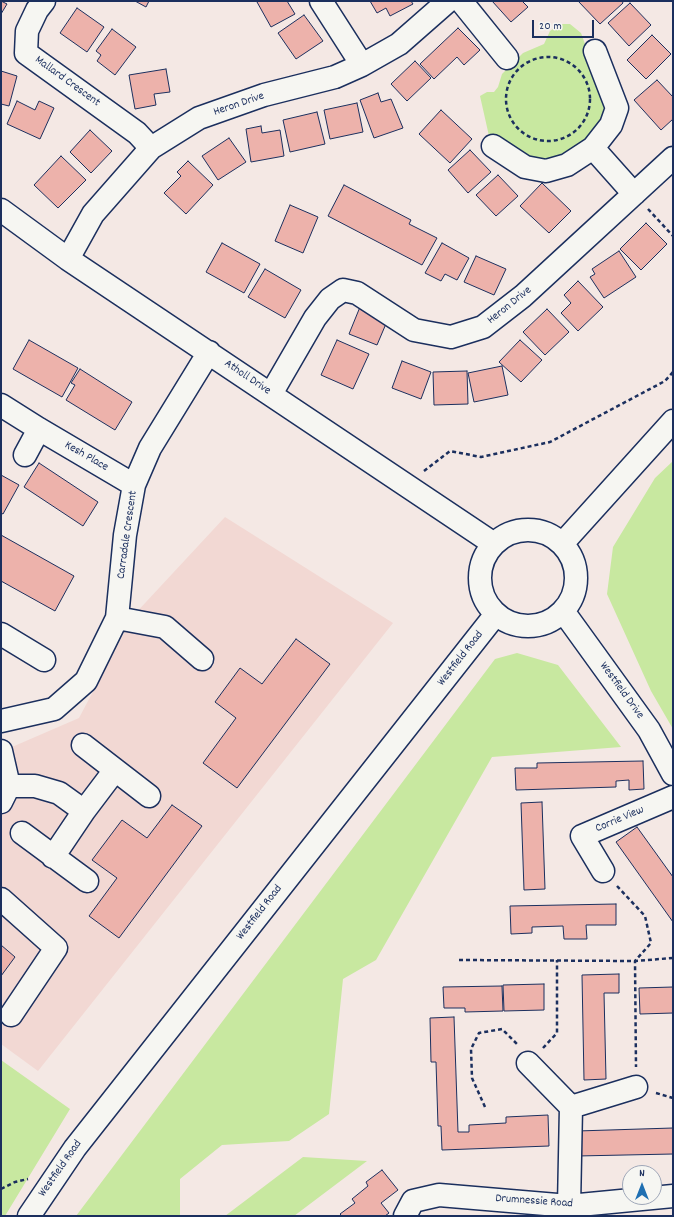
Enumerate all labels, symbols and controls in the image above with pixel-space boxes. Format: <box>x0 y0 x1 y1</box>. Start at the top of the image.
scale bar <box>534 12 596 38</box>
text: 20 m <box>539 18 562 35</box>
street label: Mallard Crescent <box>31 53 103 111</box>
street label: Heron Drive <box>212 90 266 120</box>
street label: Heron Drive <box>485 284 535 328</box>
street label: Atholl Drive <box>221 357 273 399</box>
street label: Kesh Place <box>62 439 110 475</box>
street label: Carradale Crescent <box>115 490 141 580</box>
street label: Westfield Road <box>435 629 487 689</box>
street label: Westfield Drive <box>596 660 646 722</box>
street label: Corrie View <box>594 803 646 837</box>
street label: Westfield Road <box>234 883 286 943</box>
street label: Westfield Road <box>36 1138 86 1200</box>
north arrow <box>622 1165 662 1205</box>
text: N <box>639 1166 645 1182</box>
street label: Drumnessie Road <box>495 1192 573 1212</box>

